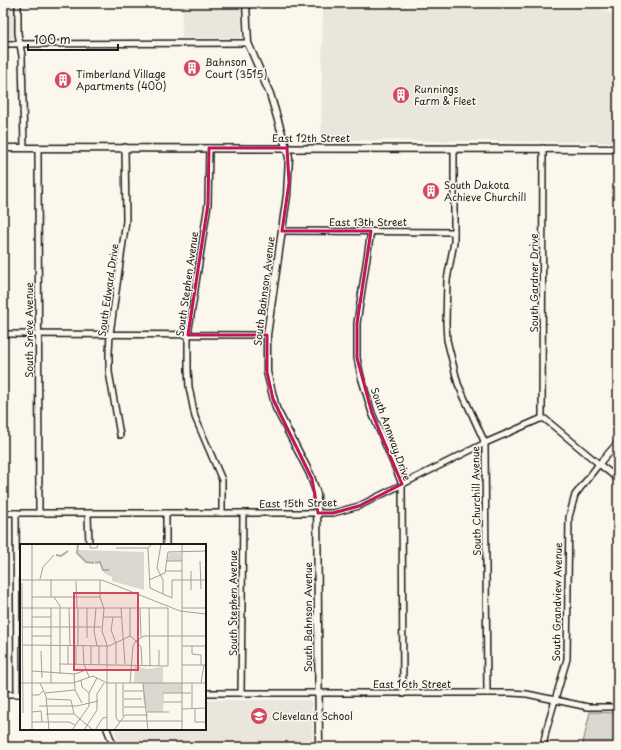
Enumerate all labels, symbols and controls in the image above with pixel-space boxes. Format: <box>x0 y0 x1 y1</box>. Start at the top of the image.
scale bar <box>28 26 118 52</box>
text: 100 m <box>34 30 71 48</box>
place label: Bahnson Court (3515) <box>205 54 267 81</box>
building icon: Bahnson Court (3515) <box>182 58 202 78</box>
place label: Timberland Village Apartments (400) <box>76 66 166 93</box>
building icon: Timberland Village Apartments (400) <box>53 70 73 90</box>
place label: Runnings Farm & Fleet <box>414 81 476 108</box>
building icon: Runnings Farm & Fleet <box>391 85 411 105</box>
street label: East 12th Street <box>272 130 350 145</box>
place label: South Dakota Achieve Churchill <box>444 177 526 204</box>
building icon: South Dakota Achieve Churchill <box>421 181 441 201</box>
street label: East 13th Street <box>329 214 407 229</box>
street label: South Stephen Avenue <box>172 230 201 337</box>
street label: South Gardner Drive <box>526 234 541 332</box>
street label: South Bahnson Avenue <box>249 235 278 347</box>
street label: South Edward Drive <box>94 242 122 337</box>
street label: South Sneve Avenue <box>21 282 36 378</box>
street label: South Annway Drive <box>368 385 415 482</box>
street label: South Churchill Avenue <box>467 445 484 556</box>
street label: East 15th Street <box>259 494 337 511</box>
street label: South Grandview Avenue <box>548 542 565 662</box>
inset map <box>20 544 206 730</box>
street label: South Stephen Avenue <box>225 550 240 656</box>
street label: South Bahnson Avenue <box>300 561 315 672</box>
street label: East 16th Street <box>373 676 451 691</box>
school or university icon: Cleveland School <box>249 706 269 726</box>
place label: Cleveland School <box>272 708 353 723</box>

